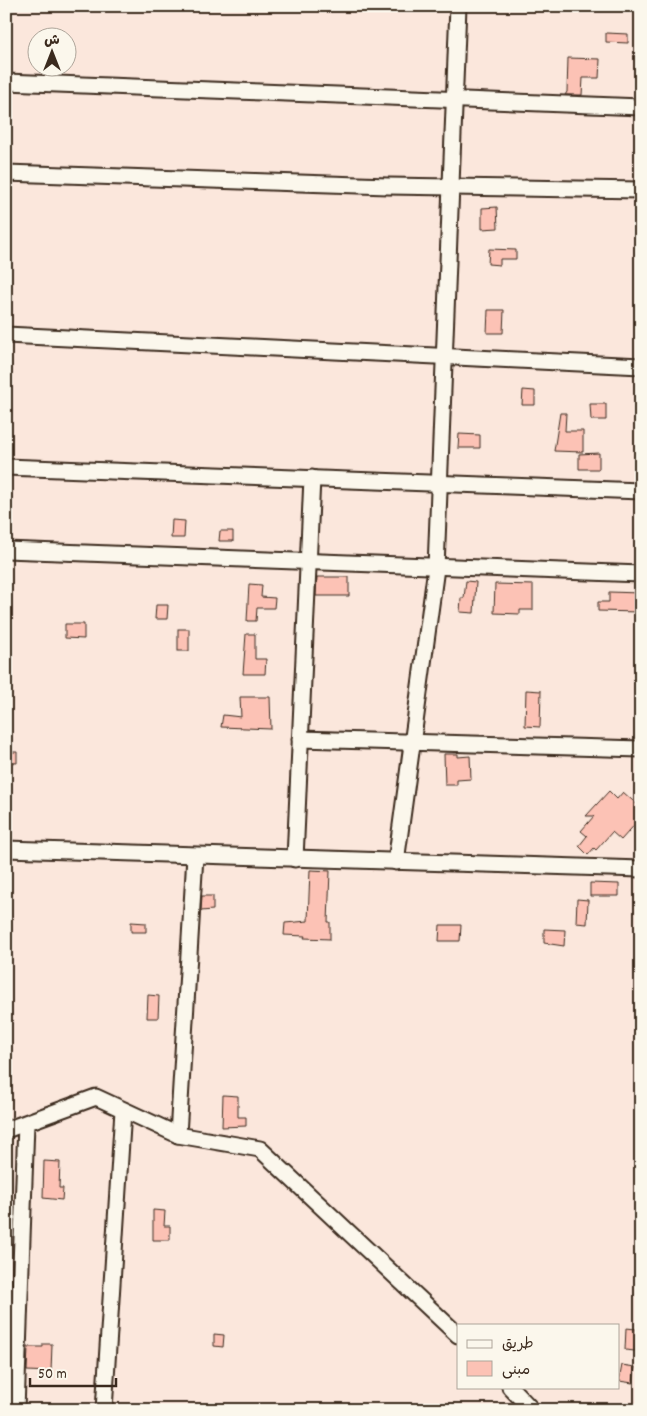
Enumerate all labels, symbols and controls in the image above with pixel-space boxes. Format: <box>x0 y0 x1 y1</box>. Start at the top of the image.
north arrow <box>28 28 78 78</box>
text: ش <box>44 31 60 51</box>
legend <box>457 1324 620 1388</box>
text: طريق <box>502 1334 534 1356</box>
scale bar <box>30 1356 116 1388</box>
text: مبنى <box>502 1360 530 1382</box>
text: 50 m <box>38 1364 67 1386</box>

